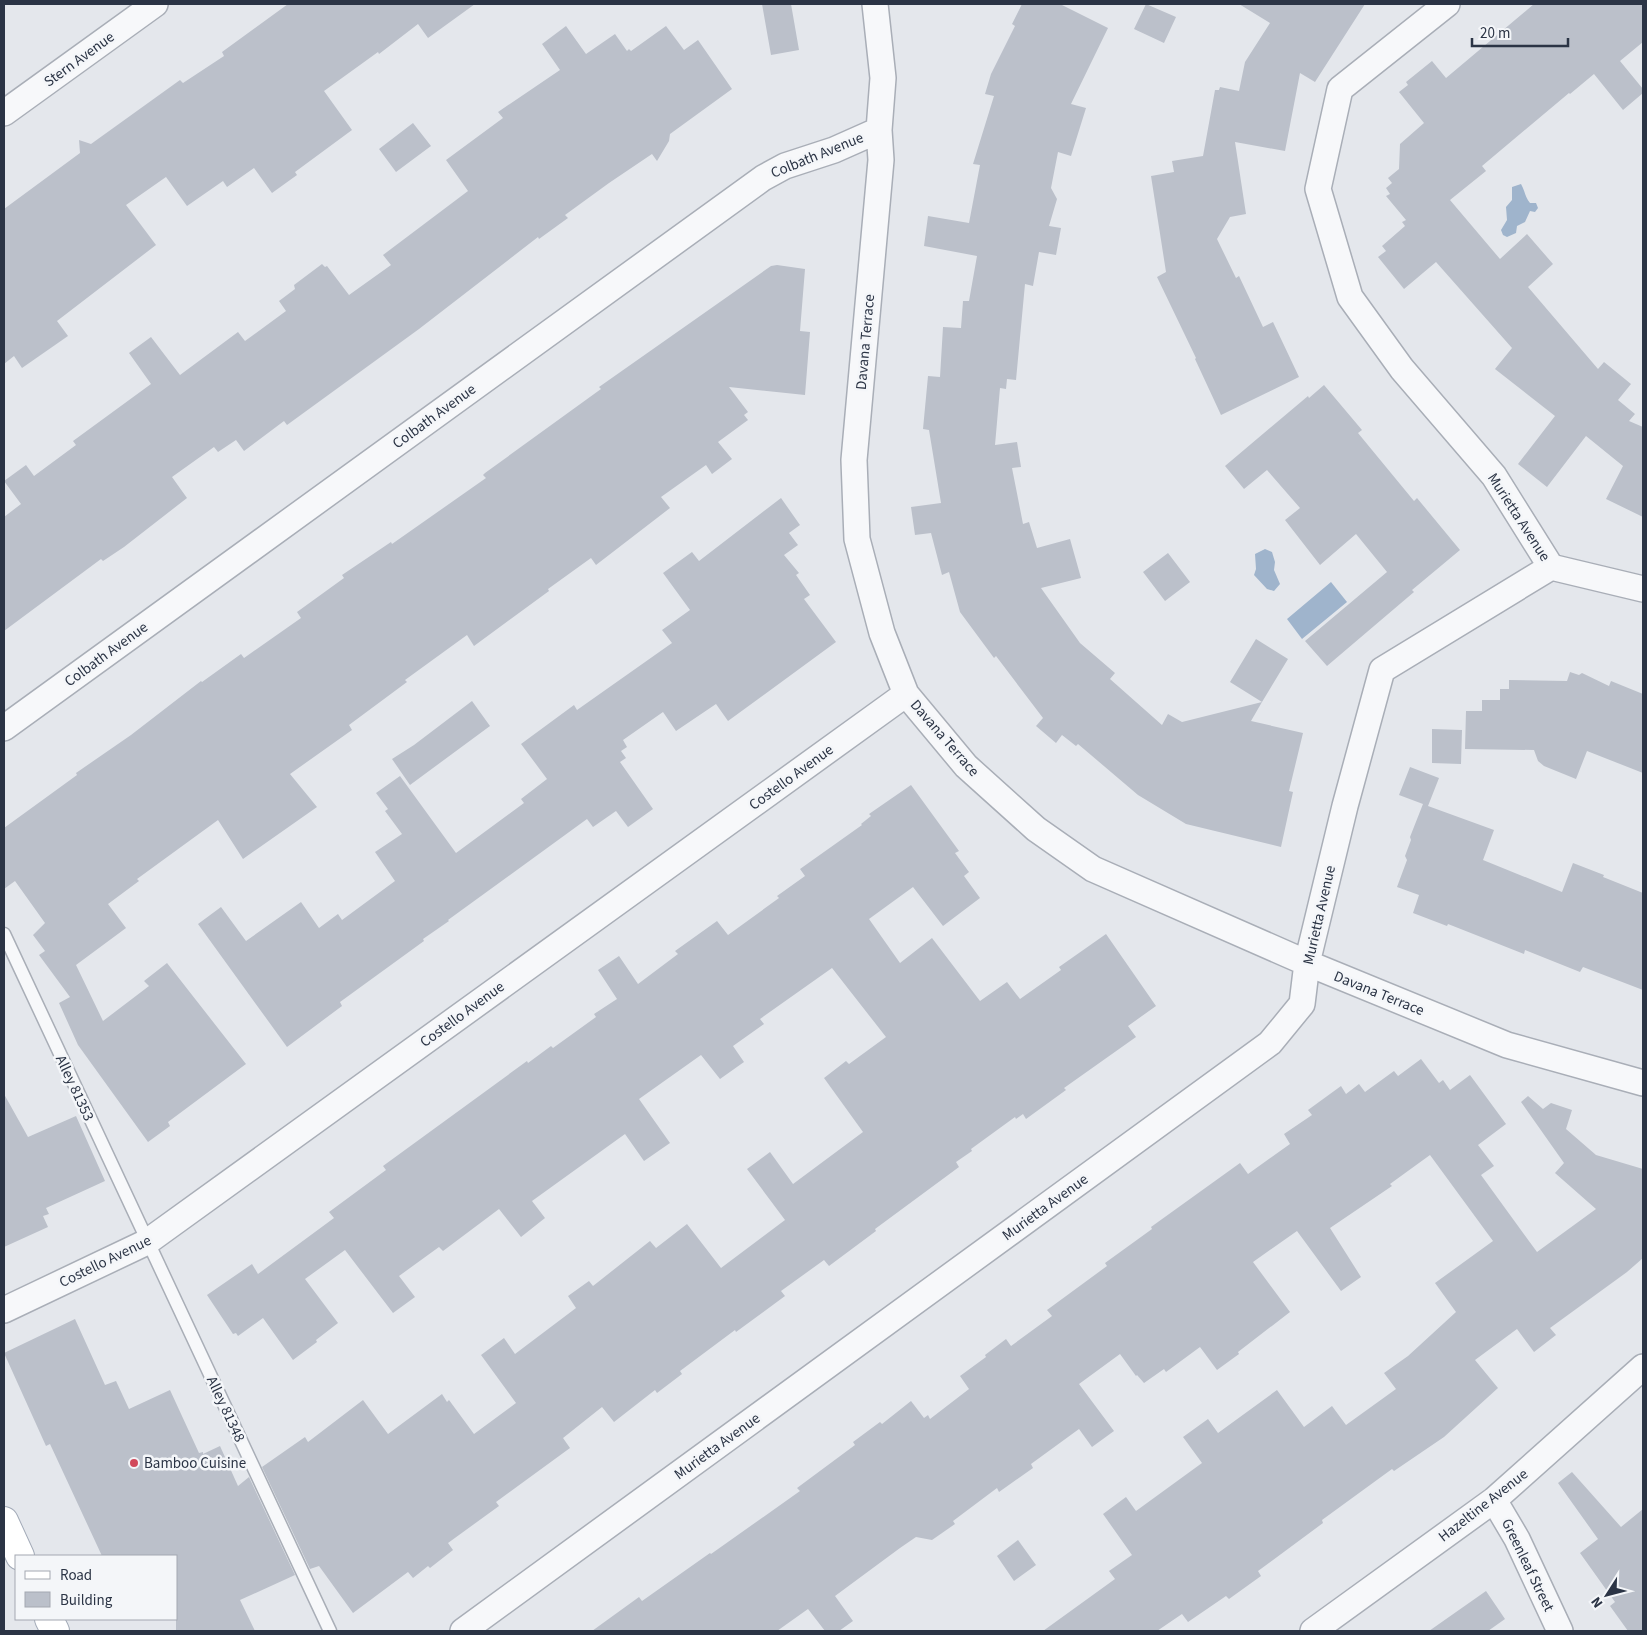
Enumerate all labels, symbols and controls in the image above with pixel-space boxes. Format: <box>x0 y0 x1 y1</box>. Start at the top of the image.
scale bar <box>1472 15 1568 47</box>
text: 20 m <box>1480 23 1510 44</box>
street label: Stern Avenue <box>40 27 119 92</box>
street label: Colbath Avenue <box>768 127 867 184</box>
street label: Davana Terrace <box>851 293 880 391</box>
street label: Colbath Avenue <box>388 379 480 454</box>
street label: Murietta Avenue <box>1482 469 1555 566</box>
street label: Colbath Avenue <box>60 617 152 692</box>
street label: Davana Terrace <box>905 695 984 781</box>
street label: Costello Avenue <box>745 740 838 815</box>
street label: Murietta Avenue <box>1298 863 1341 967</box>
street label: Davana Terrace <box>1330 966 1427 1021</box>
street label: Costello Avenue <box>416 977 509 1052</box>
street label: Alley 81353 <box>50 1052 99 1125</box>
street label: Murietta Avenue <box>998 1169 1093 1246</box>
street label: Costello Avenue <box>56 1230 155 1293</box>
street label: Alley 81348 <box>201 1373 250 1446</box>
street label: Murietta Avenue <box>670 1408 765 1485</box>
place label: Bamboo Cuisine <box>144 1453 246 1474</box>
marker: Bamboo Cuisine <box>128 1457 140 1469</box>
street label: Hazeltine Avenue <box>1434 1464 1533 1547</box>
street label: Greenleaf Street <box>1496 1515 1559 1615</box>
legend <box>15 1555 178 1620</box>
text: Road <box>60 1565 92 1586</box>
north arrow <box>1582 1570 1632 1620</box>
text: Building <box>60 1590 113 1611</box>
text: N <box>1586 1592 1608 1612</box>

